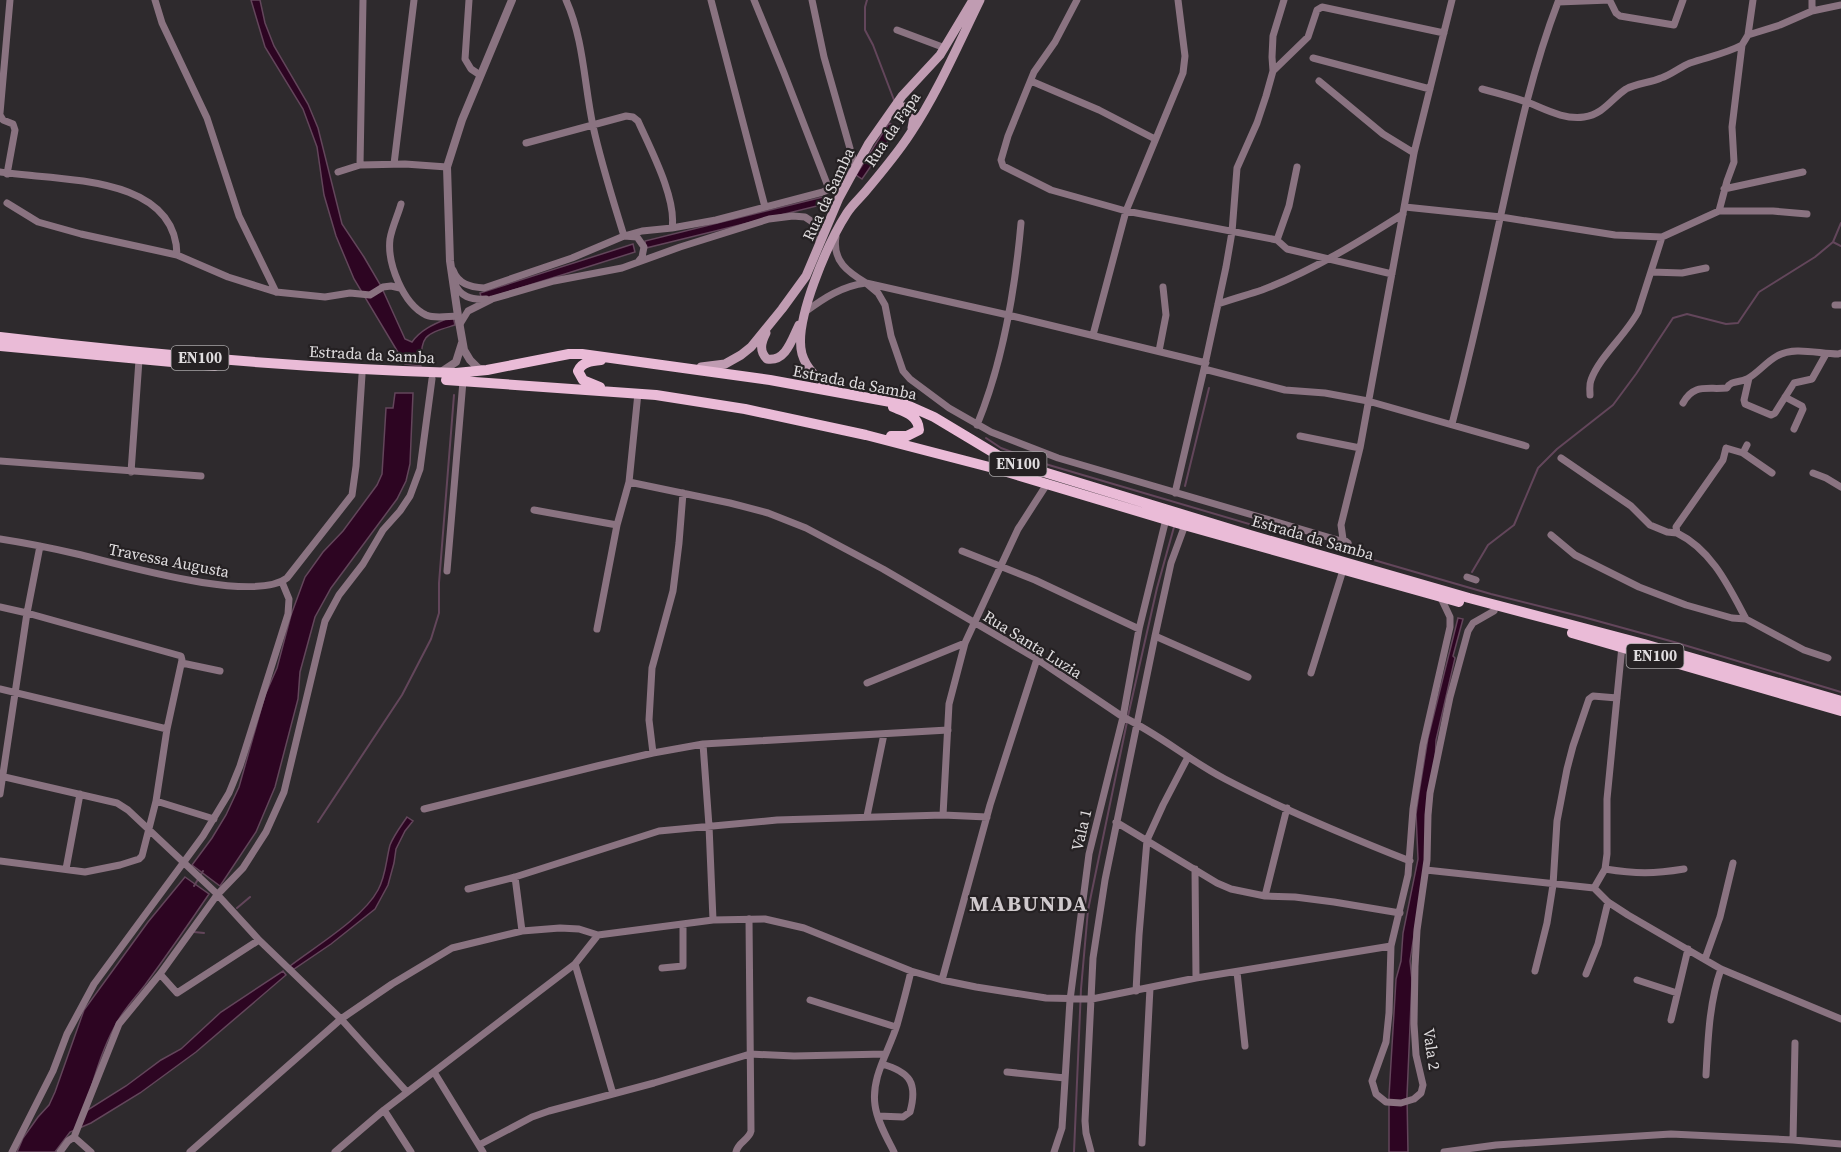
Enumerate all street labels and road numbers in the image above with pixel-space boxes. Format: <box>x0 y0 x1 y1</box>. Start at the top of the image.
street label: Rua da Fapa <box>859 86 926 171</box>
street label: Rua da Samba <box>797 143 860 244</box>
street label: Estrada da Samba <box>308 340 436 368</box>
road number: EN100 <box>172 346 228 370</box>
street label: Estrada da Samba <box>791 359 920 405</box>
road number: EN100 <box>990 452 1046 476</box>
street label: Estrada da Samba <box>1249 509 1377 565</box>
street label: Travessa Augusta <box>107 538 232 583</box>
street label: Rua Santa Luzia <box>979 605 1087 684</box>
road number: EN100 <box>1626 644 1684 668</box>
street label: Vala 1 <box>1066 807 1096 853</box>
street label: Vala 2 <box>1418 1027 1446 1071</box>

